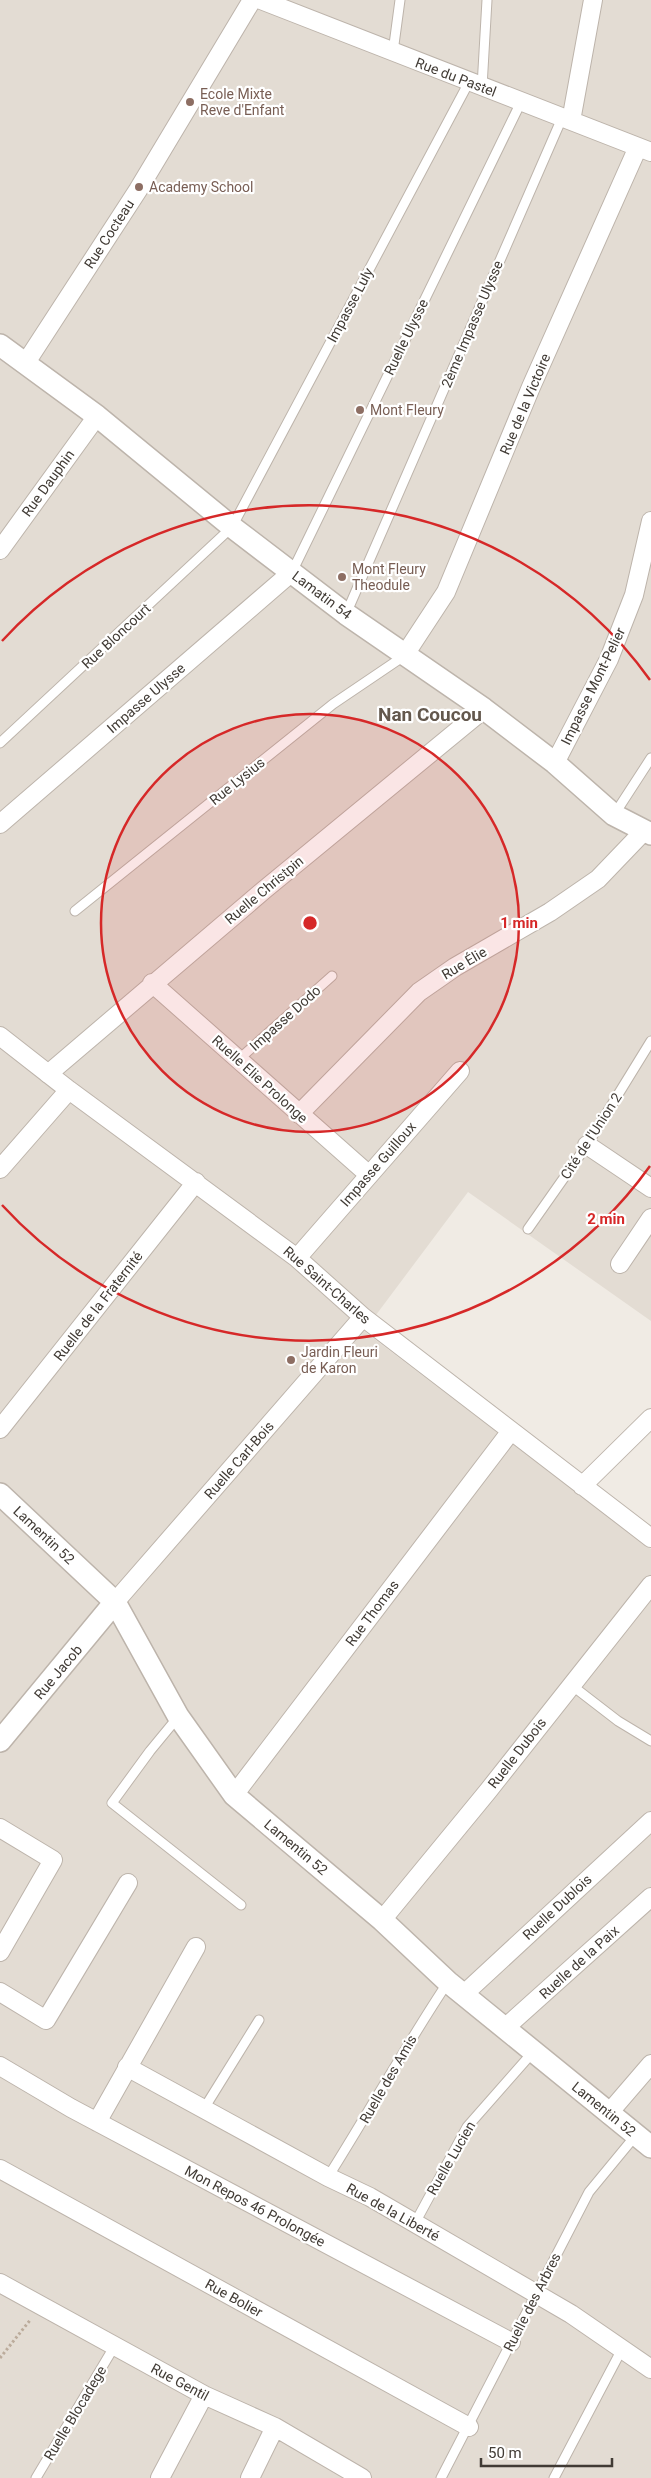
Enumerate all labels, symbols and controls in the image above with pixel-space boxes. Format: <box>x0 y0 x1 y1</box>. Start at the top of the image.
street label: Rue du Pastel <box>413 54 499 100</box>
place label: Ecole Mixte Reve d'Enfant <box>200 86 285 118</box>
marker: Ecole Mixte Reve d'Enfant <box>184 96 196 108</box>
place label: Academy School <box>149 179 254 195</box>
marker: Academy School <box>133 181 145 193</box>
street label: Rue Cocteau <box>81 197 137 271</box>
street label: 2ème Impasse Ulysse <box>438 258 506 390</box>
street label: Impasse Luly <box>324 265 376 345</box>
street label: Ruelle Ulysse <box>381 296 431 378</box>
street label: Rue de la Victoire <box>497 351 553 457</box>
place label: Mont Fleury <box>370 402 444 418</box>
marker: Mont Fleury <box>354 404 366 416</box>
street label: Rue Dauphin <box>18 447 78 519</box>
place label: Mont Fleury Theodule <box>352 561 426 593</box>
street label: Lamatin 54 <box>289 568 355 623</box>
marker: Mont Fleury Theodule <box>336 571 348 583</box>
street label: Rue Bloncourt <box>78 600 154 672</box>
street label: Impasse Mont-Pelier <box>558 625 628 747</box>
street label: Impasse Ulysse <box>104 660 188 736</box>
district label: Nan Coucou <box>378 703 482 726</box>
street label: Rue Lysius <box>206 754 268 808</box>
street label: Ruelle Christpin <box>222 853 306 927</box>
centre of rings <box>301 914 319 932</box>
text: 1 min <box>500 914 538 932</box>
street label: Rue Élie <box>438 943 489 983</box>
street label: Impasse Dodo <box>246 982 324 1054</box>
street label: Ruelle Elie Prolonge <box>209 1032 311 1126</box>
street label: Cité de l'Union 2 <box>557 1090 625 1182</box>
street label: Impasse Guilloux <box>337 1118 419 1210</box>
text: 2 min <box>587 1210 625 1228</box>
street label: Rue Saint-Charles <box>280 1243 374 1327</box>
street label: Ruelle de la Fraternité <box>50 1248 146 1364</box>
place label: Jardin Fleuri de Karon <box>301 1344 378 1376</box>
marker: Jardin Fleuri de Karon <box>285 1354 297 1366</box>
street label: Ruelle Carl-Bois <box>201 1418 277 1502</box>
street label: Lamentin 52 <box>10 1503 78 1567</box>
street label: Rue Thomas <box>342 1577 402 1649</box>
street label: Rue Jacob <box>31 1642 85 1702</box>
street label: Ruelle Dubois <box>485 1715 549 1791</box>
street label: Lamentin 52 <box>261 1816 331 1878</box>
street label: Ruelle Dublois <box>519 1871 595 1943</box>
street label: Ruelle de la Paix <box>536 1922 622 2002</box>
street label: Ruelle des Amis <box>356 2032 420 2126</box>
street label: Lamentin 52 <box>569 2078 639 2140</box>
street label: Ruelle Lucien <box>423 2118 479 2198</box>
street label: Mon Repos 46 Prolongée <box>182 2162 328 2250</box>
street label: Rue de la Liberté <box>344 2180 442 2244</box>
street label: Ruelle des Arbres <box>500 2250 564 2354</box>
street label: Rue Bolier <box>203 2276 266 2320</box>
street label: Rue Gentil <box>148 2360 212 2404</box>
street label: Ruelle Blocadege <box>41 2363 109 2463</box>
scale bar <box>481 2436 612 2468</box>
text: 50 m <box>488 2444 522 2462</box>

